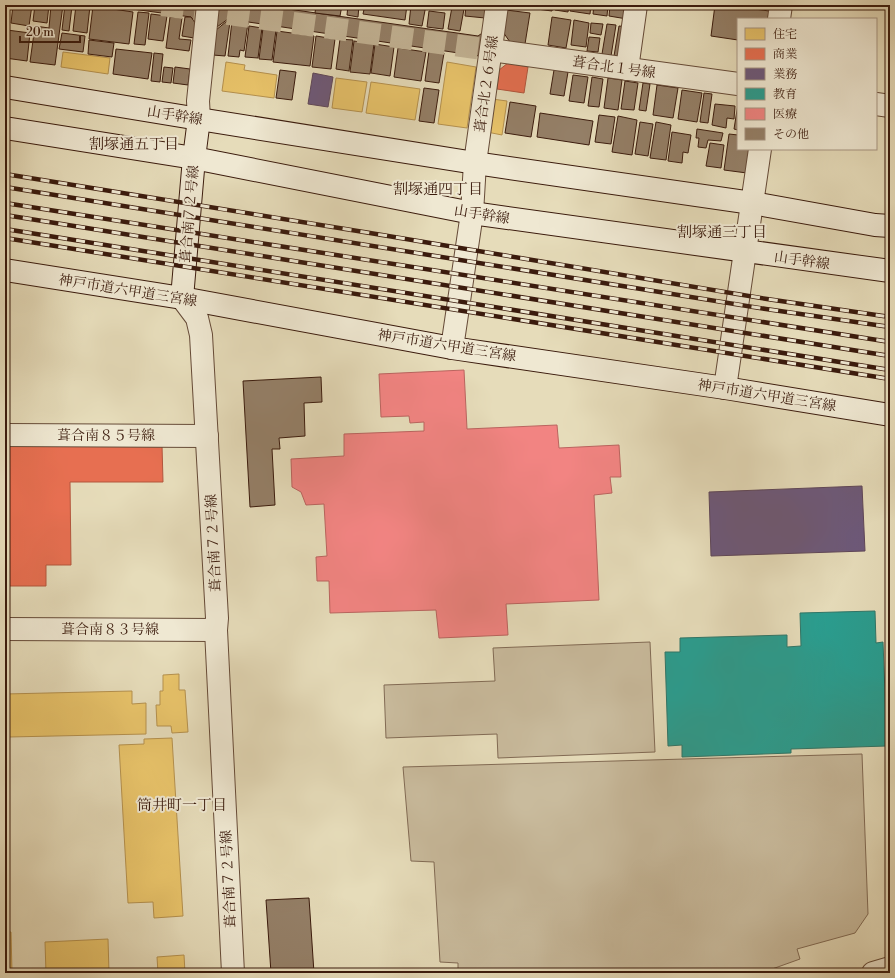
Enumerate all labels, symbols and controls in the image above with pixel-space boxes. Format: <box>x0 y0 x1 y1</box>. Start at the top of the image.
scale bar <box>20 18 80 44</box>
legend <box>737 18 877 150</box>
text: 20 m <box>26 25 54 40</box>
text: 住宅 <box>773 27 797 42</box>
street label: 葺合北２６号線 <box>471 34 503 134</box>
text: 商業 <box>773 47 797 62</box>
street label: 葺合北１号線 <box>571 53 657 83</box>
text: 業務 <box>773 67 797 82</box>
text: 教育 <box>773 87 797 102</box>
street label: 山手幹線 <box>146 103 204 129</box>
text: 医療 <box>773 107 797 122</box>
text: その他 <box>773 127 809 142</box>
district label: 割塚通五丁目 <box>89 135 179 154</box>
street label: 葺合南７２号線 <box>177 164 203 264</box>
district label: 割塚通四丁目 <box>393 180 483 199</box>
street label: 山手幹線 <box>453 202 511 228</box>
district label: 割塚通三丁目 <box>677 223 767 242</box>
street label: 山手幹線 <box>773 248 831 274</box>
street label: 神戸市道六甲道三宮線 <box>57 271 198 311</box>
street label: 神戸市道六甲道三宮線 <box>376 326 517 366</box>
street label: 神戸市道六甲道三宮線 <box>696 376 837 416</box>
street label: 葺合南８５号線 <box>57 427 155 445</box>
street label: 葺合南７２号線 <box>202 494 226 592</box>
street label: 葺合南８３号線 <box>61 621 159 639</box>
district label: 筒井町一丁目 <box>137 796 227 815</box>
street label: 葺合南７２号線 <box>217 830 241 928</box>

